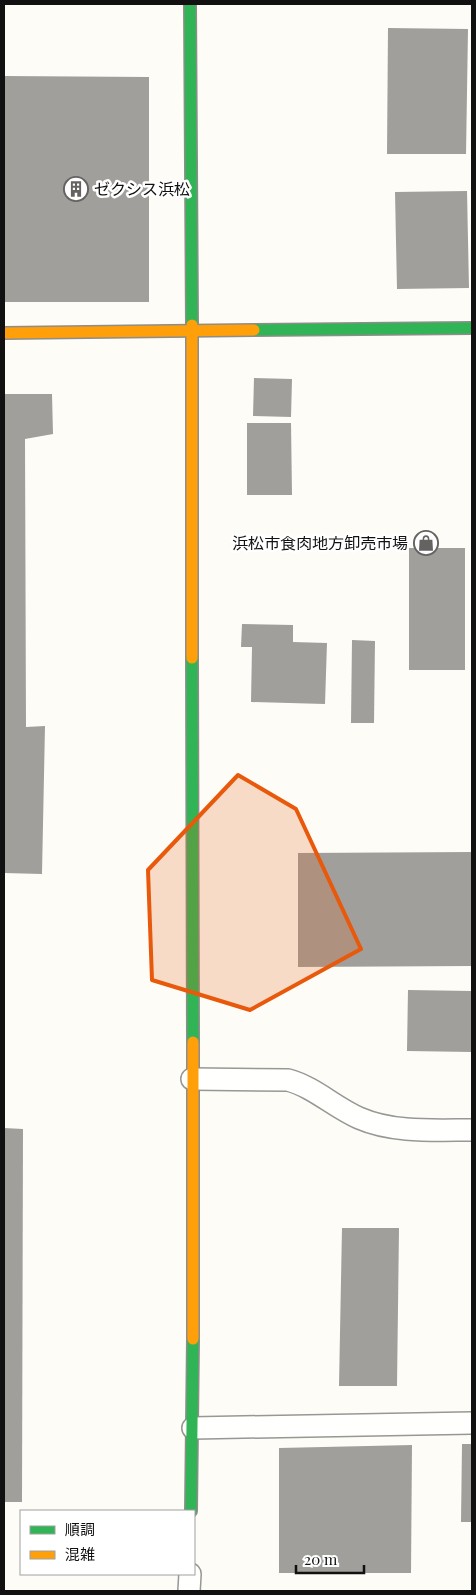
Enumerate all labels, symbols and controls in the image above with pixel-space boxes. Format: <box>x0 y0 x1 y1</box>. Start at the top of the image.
building icon: ゼクシス浜松 <box>63 176 89 202</box>
place label: ゼクシス浜松 <box>94 178 190 199</box>
shop icon: 浜松市食肉地方卸売市場 <box>413 530 439 556</box>
place label: 浜松市食肉地方卸売市場 <box>232 532 408 553</box>
legend <box>20 1510 195 1575</box>
text: 順調 <box>65 1519 95 1539</box>
scale bar <box>296 1542 364 1574</box>
text: 混雑 <box>65 1544 95 1564</box>
text: 20 m <box>304 1549 338 1569</box>

